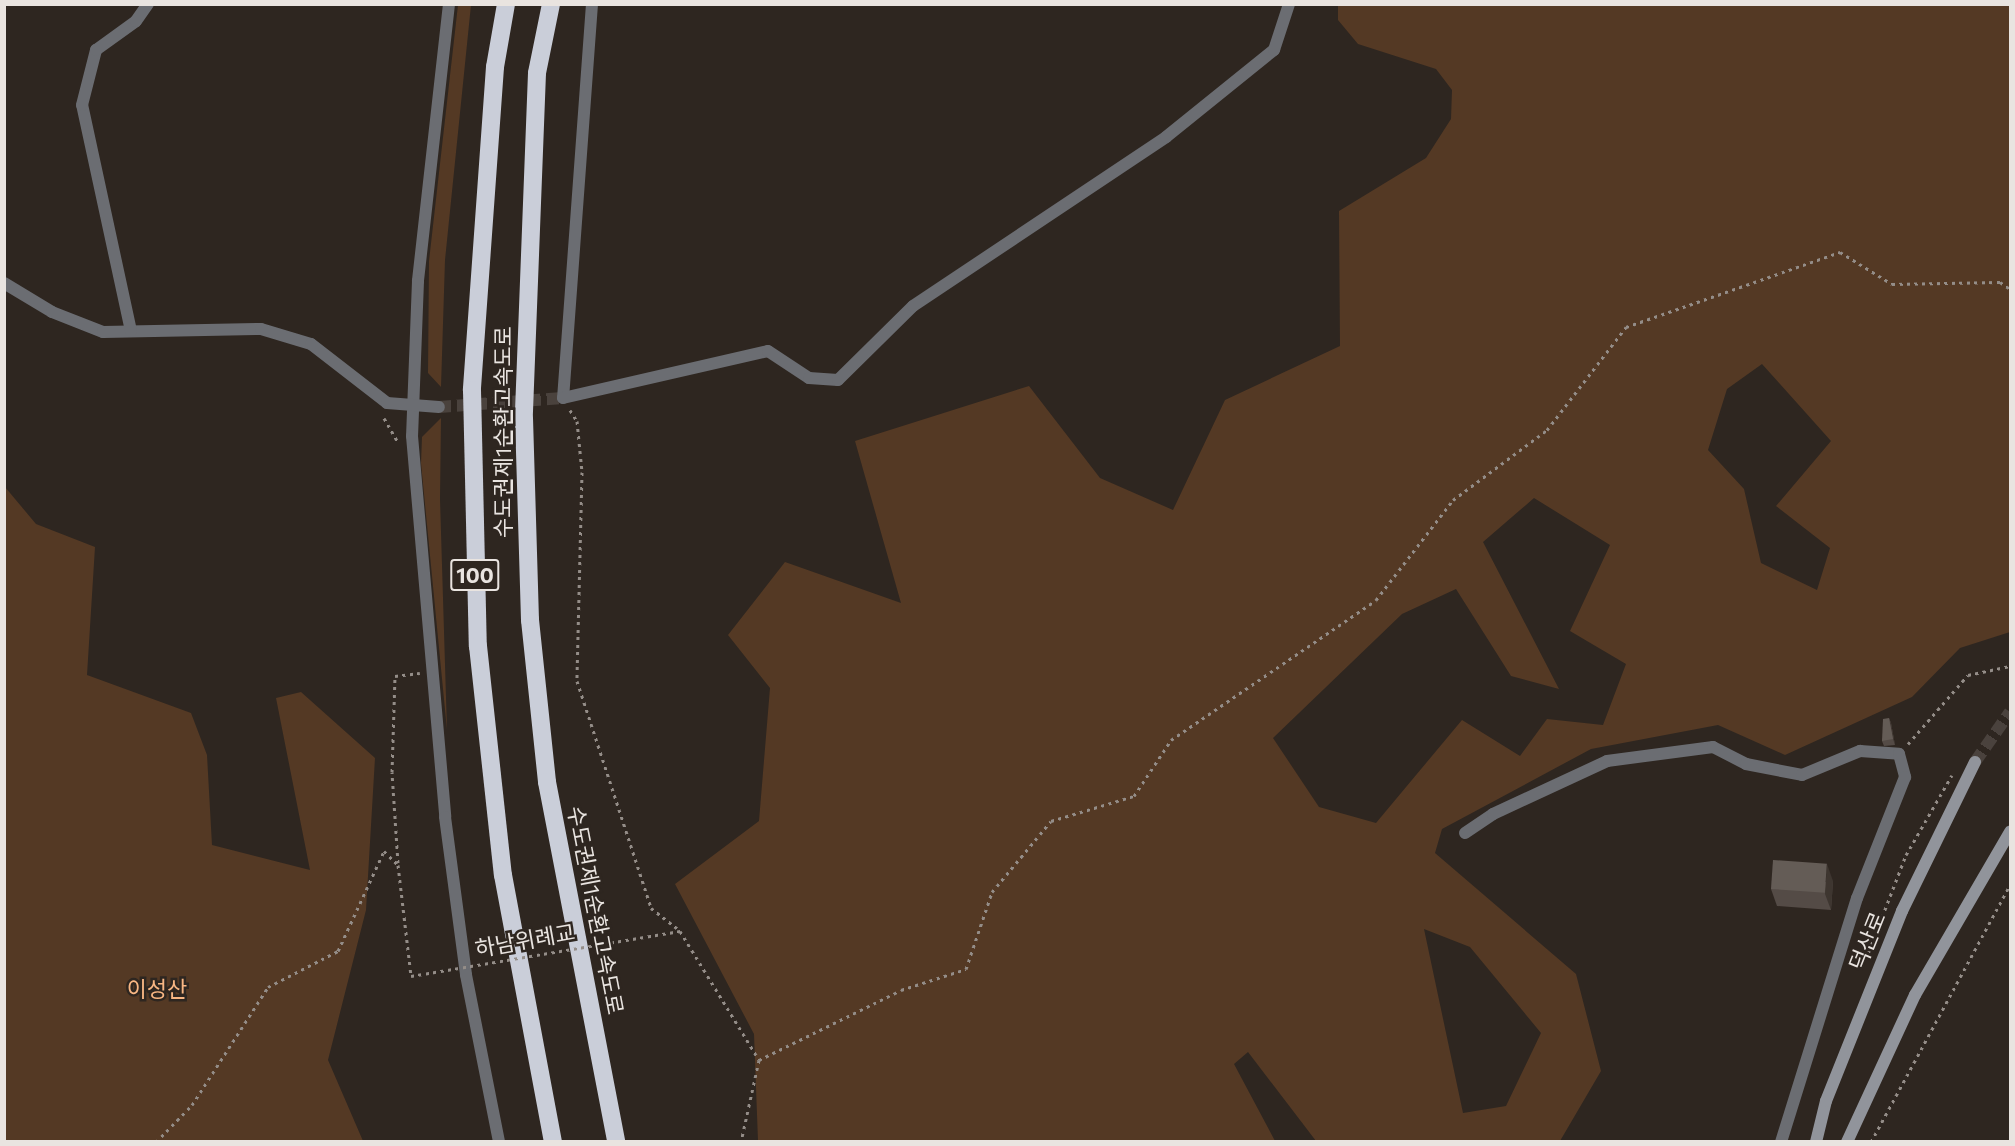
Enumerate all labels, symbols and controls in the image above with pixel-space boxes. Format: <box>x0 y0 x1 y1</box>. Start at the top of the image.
street label: 수도권제1순환고속도로 <box>490 326 516 538</box>
road number: 100 <box>450 557 500 593</box>
street label: 수도권제1순환고속도로 <box>563 804 629 1016</box>
street label: 덕산로 <box>1843 908 1891 974</box>
street label: 하남위례교 <box>473 918 577 962</box>
park label: 이성산 <box>127 976 187 1002</box>

